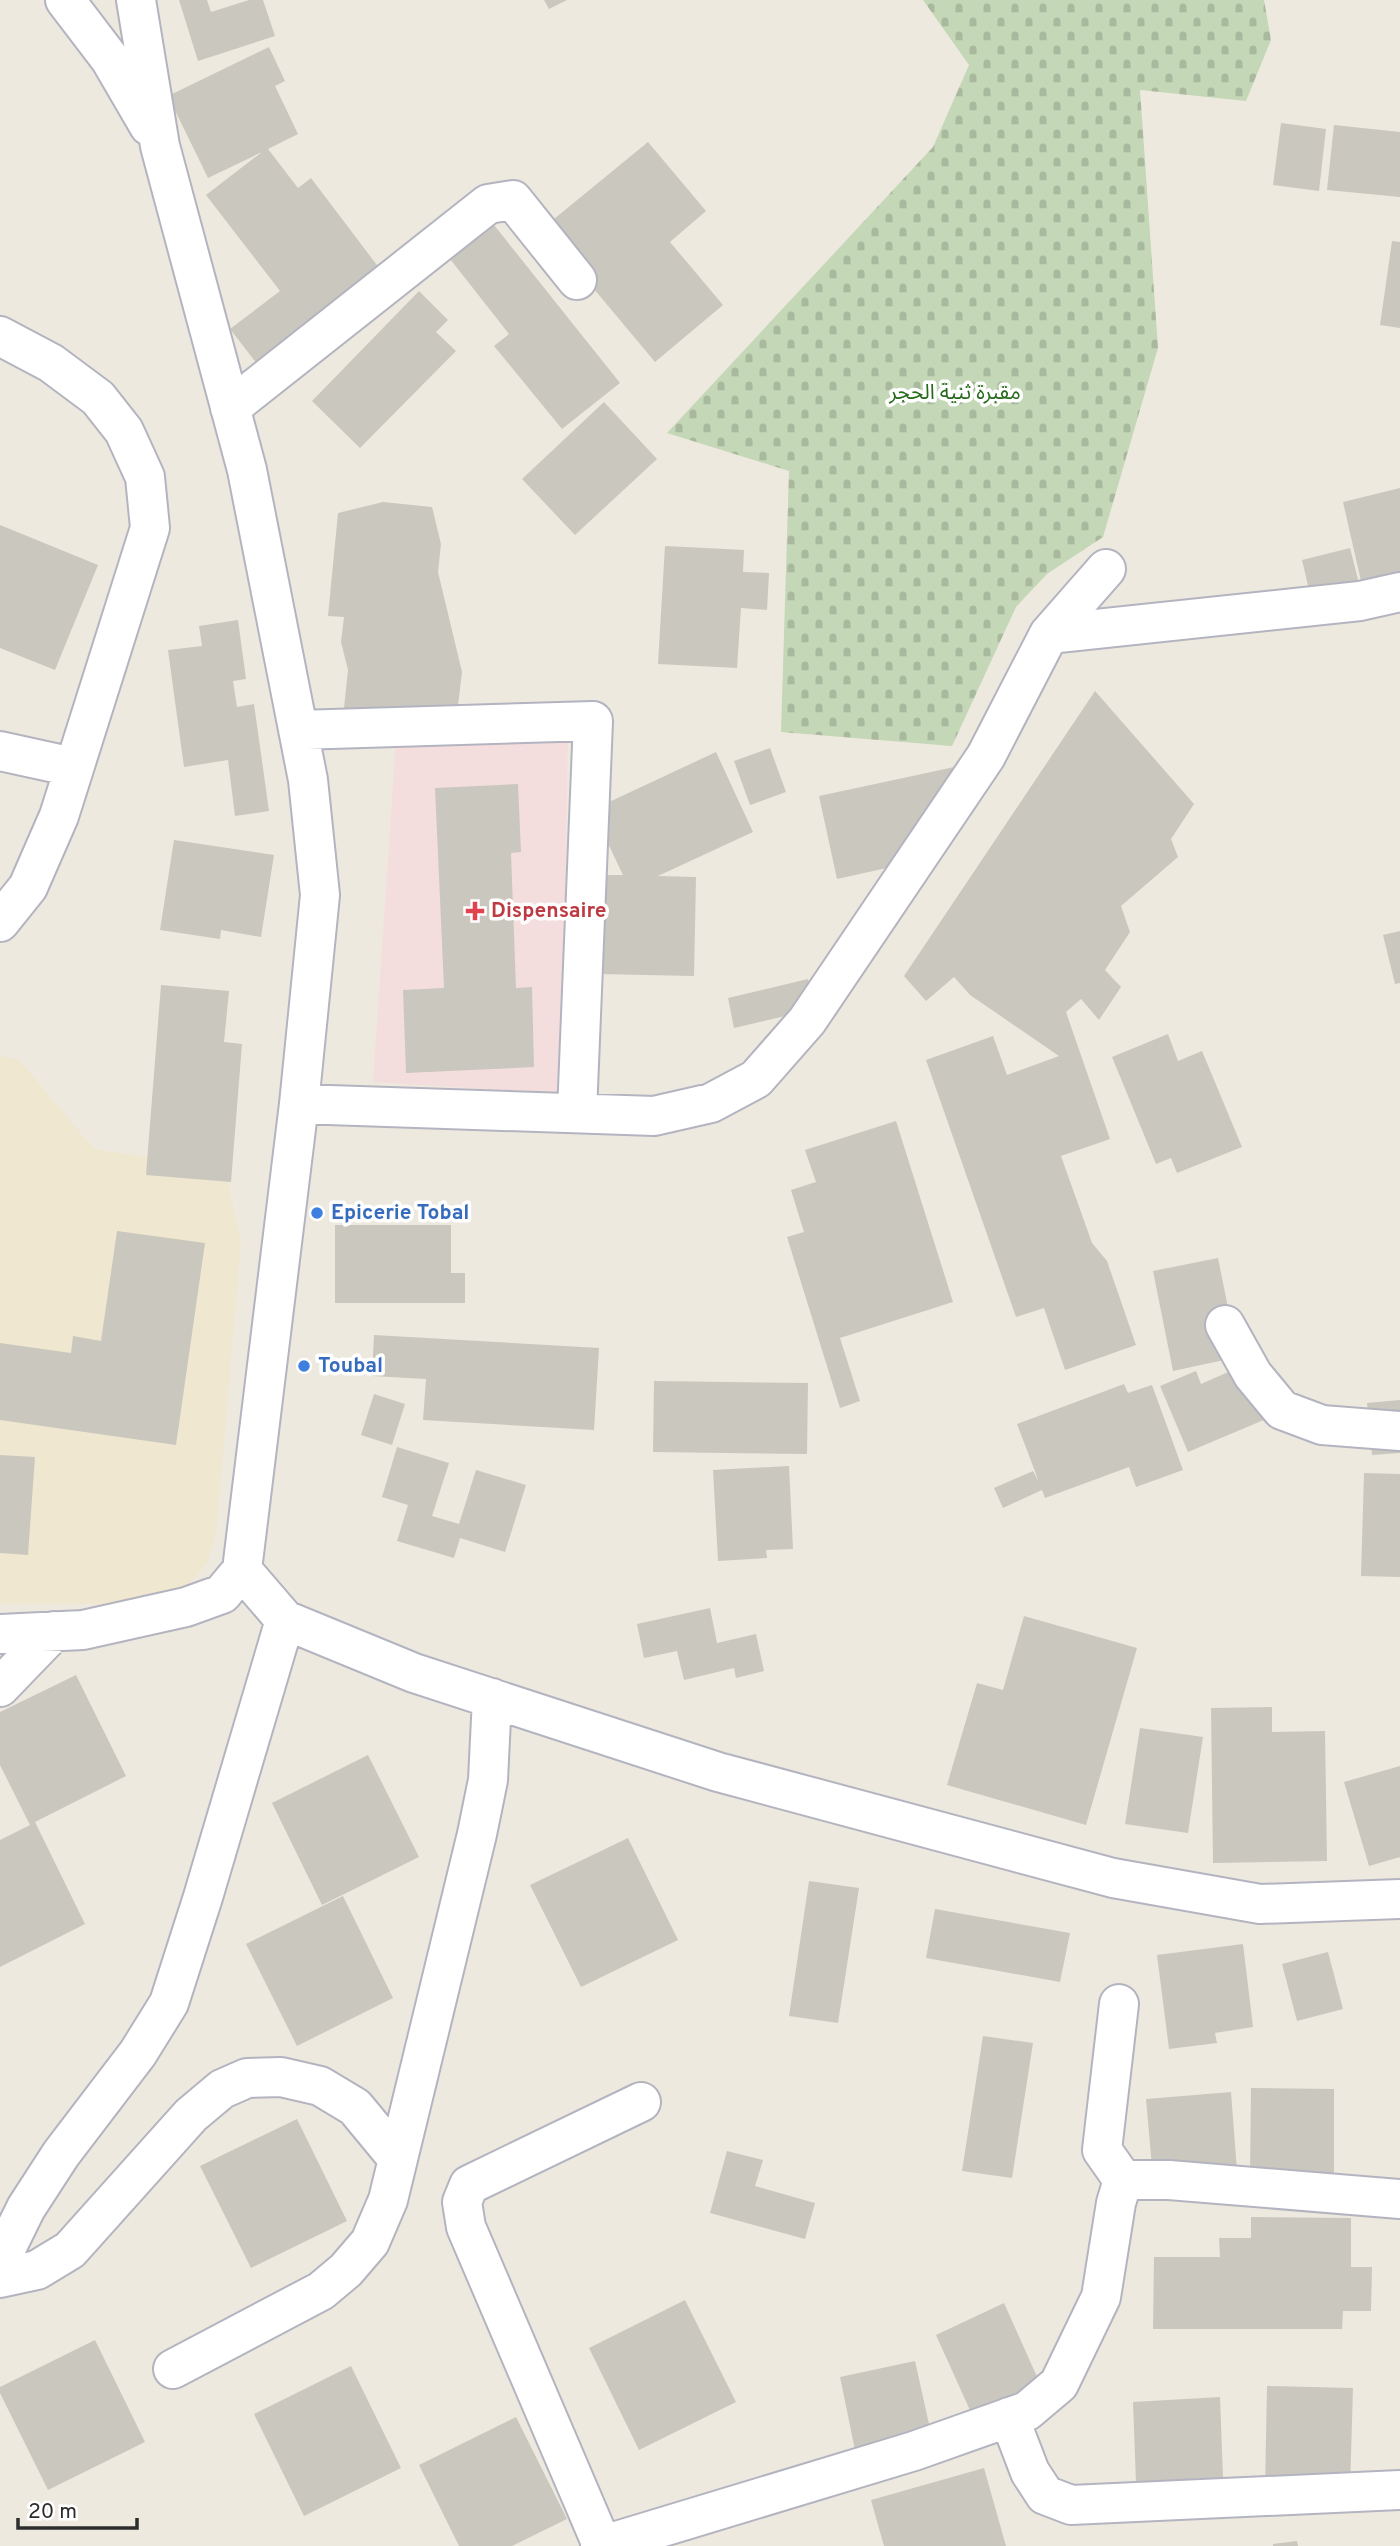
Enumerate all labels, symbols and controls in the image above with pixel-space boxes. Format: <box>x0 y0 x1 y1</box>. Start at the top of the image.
park label: مقبرة ثنية الحجر <box>888 380 1021 407</box>
place label: Dispensaire <box>491 898 606 925</box>
marker: Dispensaire <box>465 901 485 921</box>
place label: Epicerie Tobal <box>331 1200 469 1227</box>
marker: Epicerie Tobal <box>309 1205 325 1221</box>
place label: Toubal <box>318 1353 383 1380</box>
marker: Toubal <box>296 1358 312 1374</box>
scale bar <box>18 2486 136 2530</box>
text: 20 m <box>28 2499 77 2526</box>

